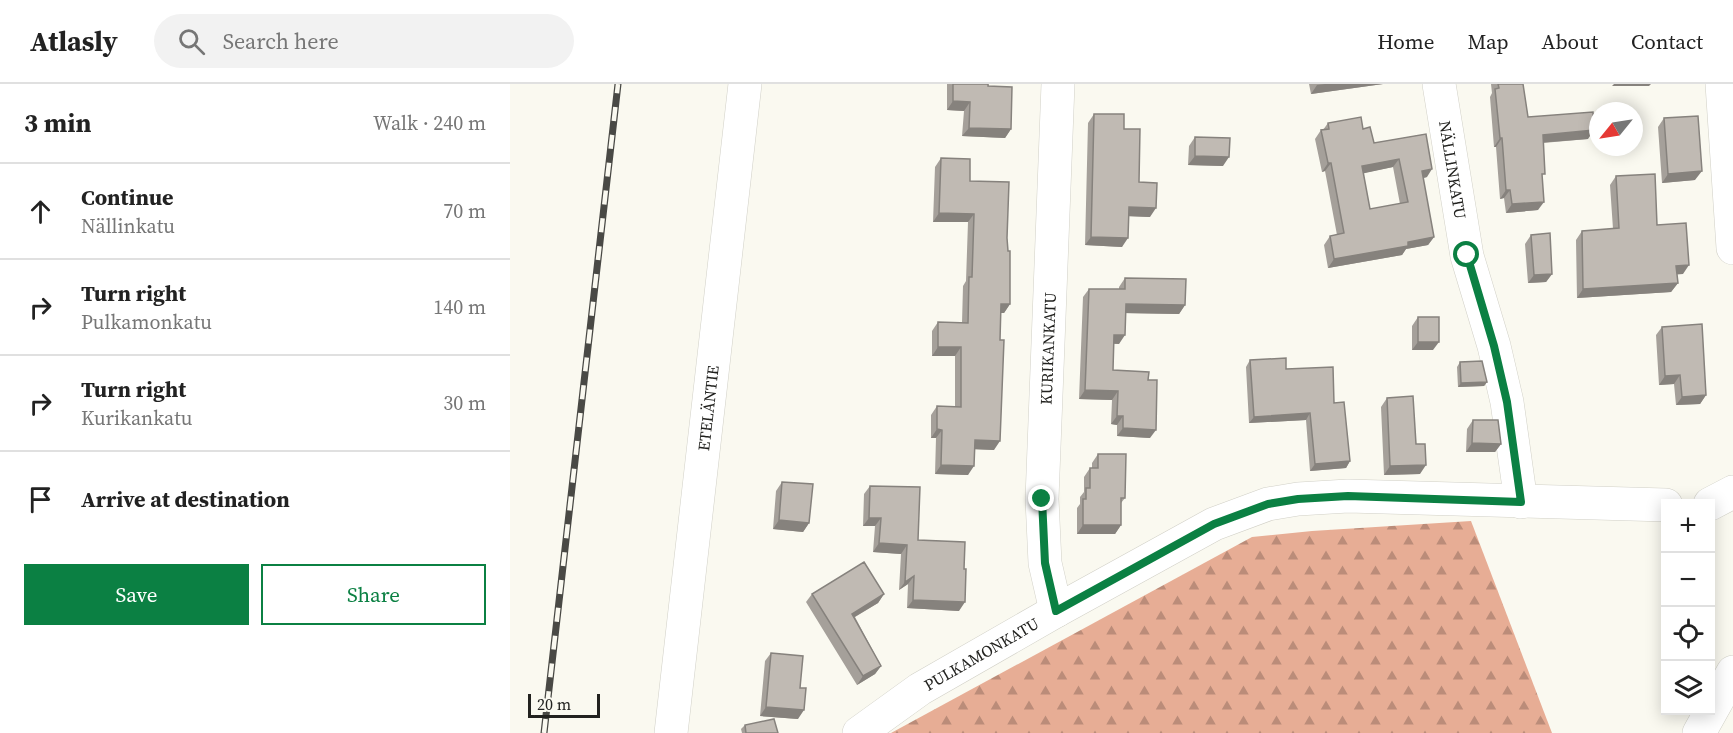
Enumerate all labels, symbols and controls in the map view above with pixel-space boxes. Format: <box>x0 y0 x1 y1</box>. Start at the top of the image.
search box <box>154 14 574 68</box>
text: Atlasly <box>30 22 118 60</box>
icon: search <box>175 25 208 58</box>
text: Search here <box>223 26 339 56</box>
text: Home <box>1377 27 1435 56</box>
text: Map <box>1468 27 1509 56</box>
text: About <box>1542 27 1598 56</box>
text: Contact <box>1631 27 1703 56</box>
north arrow <box>1589 102 1643 156</box>
text: 3 min <box>24 105 91 141</box>
text: Walk · 240 m <box>373 109 486 137</box>
street label: NÄLLINKATU <box>1434 119 1472 221</box>
text: Continue <box>81 182 174 212</box>
icon: ahead <box>24 195 57 228</box>
text: 70 m <box>443 197 486 225</box>
text: Nällinkatu <box>81 212 175 240</box>
route start <box>1453 241 1479 267</box>
text: Turn right <box>81 278 186 308</box>
icon: right <box>24 291 57 324</box>
street label: KURIKANKATU <box>1035 291 1061 405</box>
text: 140 m <box>433 293 486 321</box>
text: Pulkamonkatu <box>81 308 212 336</box>
street label: ETELÄNTIE <box>692 364 724 452</box>
text: Turn right <box>81 374 186 404</box>
icon: right <box>24 387 57 420</box>
text: 30 m <box>443 389 486 417</box>
text: Kurikankatu <box>81 404 192 432</box>
icon: arrive <box>24 483 57 516</box>
text: Arrive at destination <box>81 484 290 514</box>
route end <box>1028 485 1054 511</box>
map controls <box>1661 499 1715 715</box>
button: + <box>1661 499 1715 553</box>
button: − <box>1661 553 1715 607</box>
button: Save <box>24 564 249 625</box>
button: Share <box>261 564 486 625</box>
button: locate <box>1661 607 1715 661</box>
street label: PULKAMONKATU <box>920 612 1043 695</box>
button: layers <box>1661 661 1715 715</box>
scale bar <box>528 691 600 718</box>
text: 20 m <box>537 693 571 715</box>

